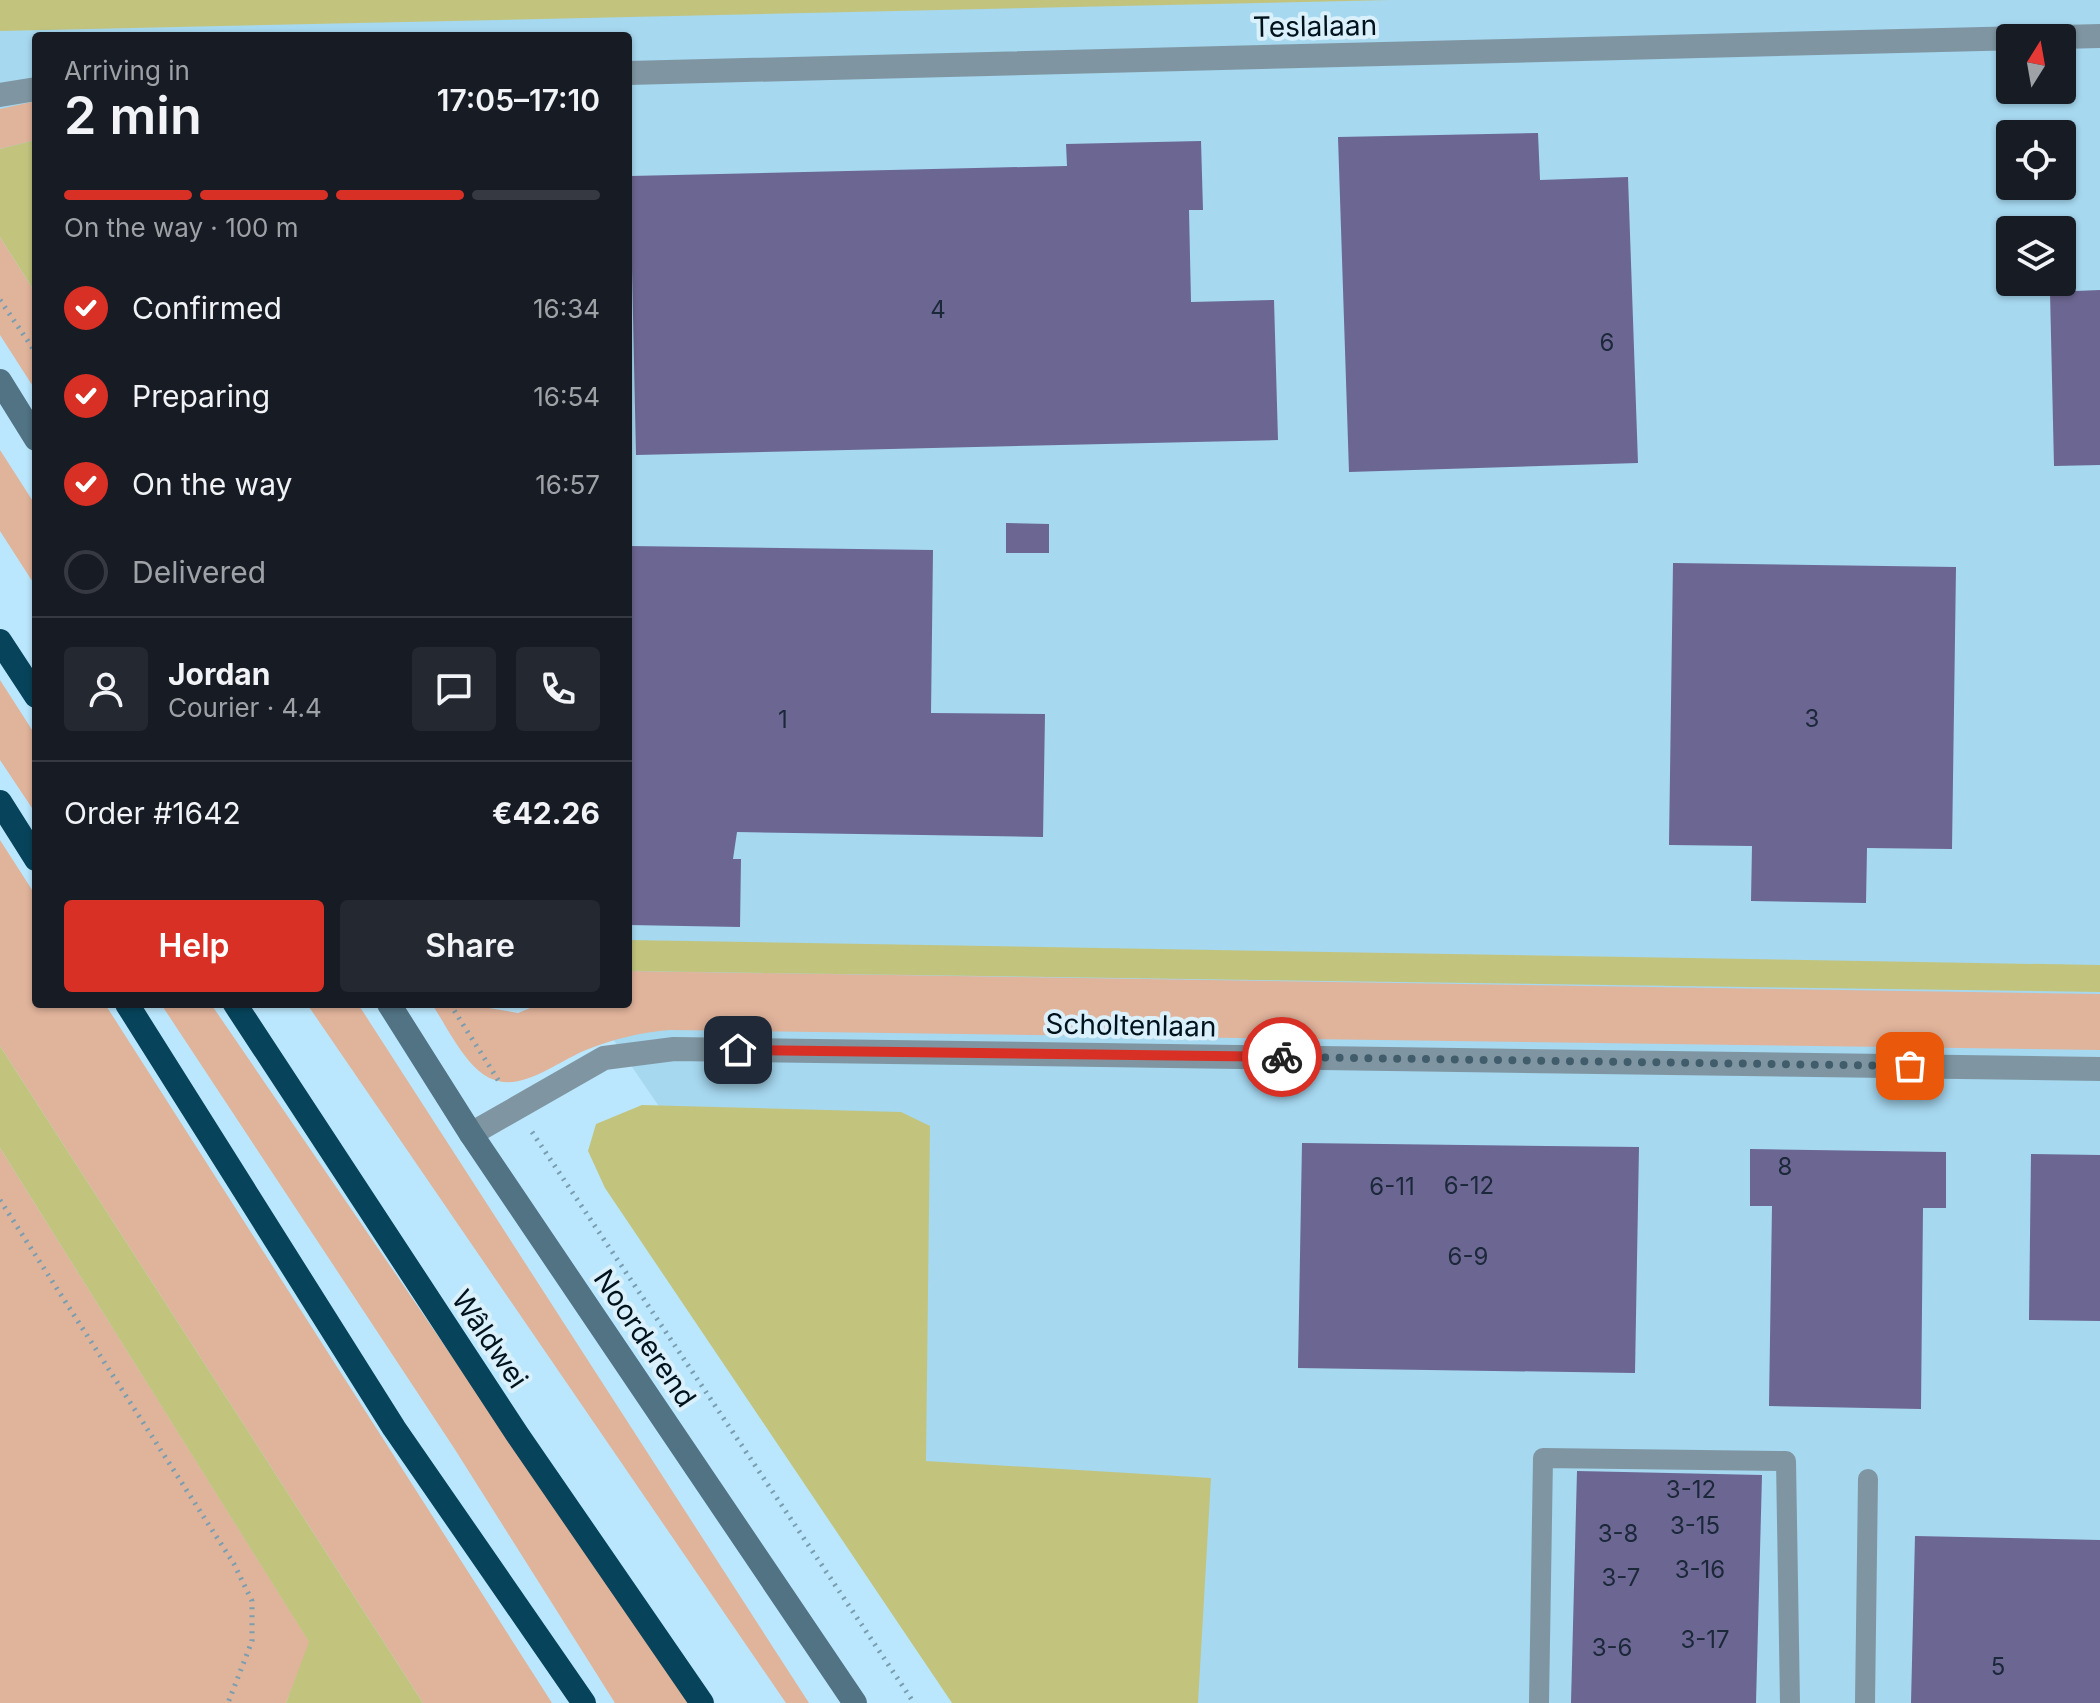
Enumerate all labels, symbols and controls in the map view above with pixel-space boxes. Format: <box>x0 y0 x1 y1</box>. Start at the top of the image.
street label: Teslalaan <box>1253 8 1377 44</box>
north arrow <box>1996 24 2076 104</box>
map controls <box>1996 24 2076 296</box>
text: Arriving in <box>64 55 190 86</box>
text: 17:05–17:10 <box>437 82 600 118</box>
text: 2 min <box>64 84 202 147</box>
button: locate <box>1996 120 2076 200</box>
text: On the way · 100 m <box>64 212 299 243</box>
button: layers <box>1996 216 2076 296</box>
icon: check <box>64 286 108 330</box>
text: Confirmed <box>132 290 282 326</box>
text: 16:34 <box>533 293 600 324</box>
house number: 4 <box>930 295 946 324</box>
house number: 6 <box>1600 328 1614 357</box>
icon: check <box>64 374 108 418</box>
text: Preparing <box>132 378 270 414</box>
text: 16:54 <box>533 381 600 412</box>
icon: check <box>64 462 108 506</box>
text: On the way <box>132 466 292 502</box>
text: 16:57 <box>535 469 600 500</box>
text: Delivered <box>132 554 266 590</box>
button: person <box>64 647 148 731</box>
button: chat <box>412 647 496 731</box>
button: phone <box>516 647 600 731</box>
text: Jordan <box>168 656 270 692</box>
text: Courier · 4.4 <box>168 692 322 723</box>
house number: 3 <box>1805 704 1819 733</box>
house number: 1 <box>778 705 788 734</box>
text: Order #1642 <box>64 795 241 831</box>
text: €42.26 <box>492 795 600 831</box>
button: Help <box>64 900 324 992</box>
button: Share <box>340 900 600 992</box>
street label: Scholtenlaan <box>1045 1007 1217 1043</box>
pin <box>704 1016 772 1084</box>
courier <box>1242 1017 1322 1097</box>
icon: home <box>716 1028 760 1072</box>
pin <box>1876 1032 1944 1100</box>
icon: bike <box>1260 1035 1304 1079</box>
icon: bag <box>1888 1044 1932 1088</box>
house number: 8 <box>1778 1152 1792 1181</box>
house number: 6-12 <box>1444 1171 1494 1200</box>
house number: 6-11 <box>1369 1172 1415 1201</box>
house number: 6-9 <box>1448 1242 1488 1271</box>
street label: Noorderend <box>587 1263 703 1413</box>
street label: Wâldwei <box>445 1283 535 1395</box>
house number: 3-12 <box>1666 1475 1716 1504</box>
house number: 3-15 <box>1670 1511 1720 1540</box>
house number: 3-8 <box>1598 1519 1638 1548</box>
house number: 3-16 <box>1675 1555 1725 1584</box>
house number: 3-7 <box>1602 1563 1640 1592</box>
house number: 3-17 <box>1680 1625 1730 1654</box>
house number: 3-6 <box>1592 1633 1632 1662</box>
house number: 5 <box>1991 1652 2005 1681</box>

